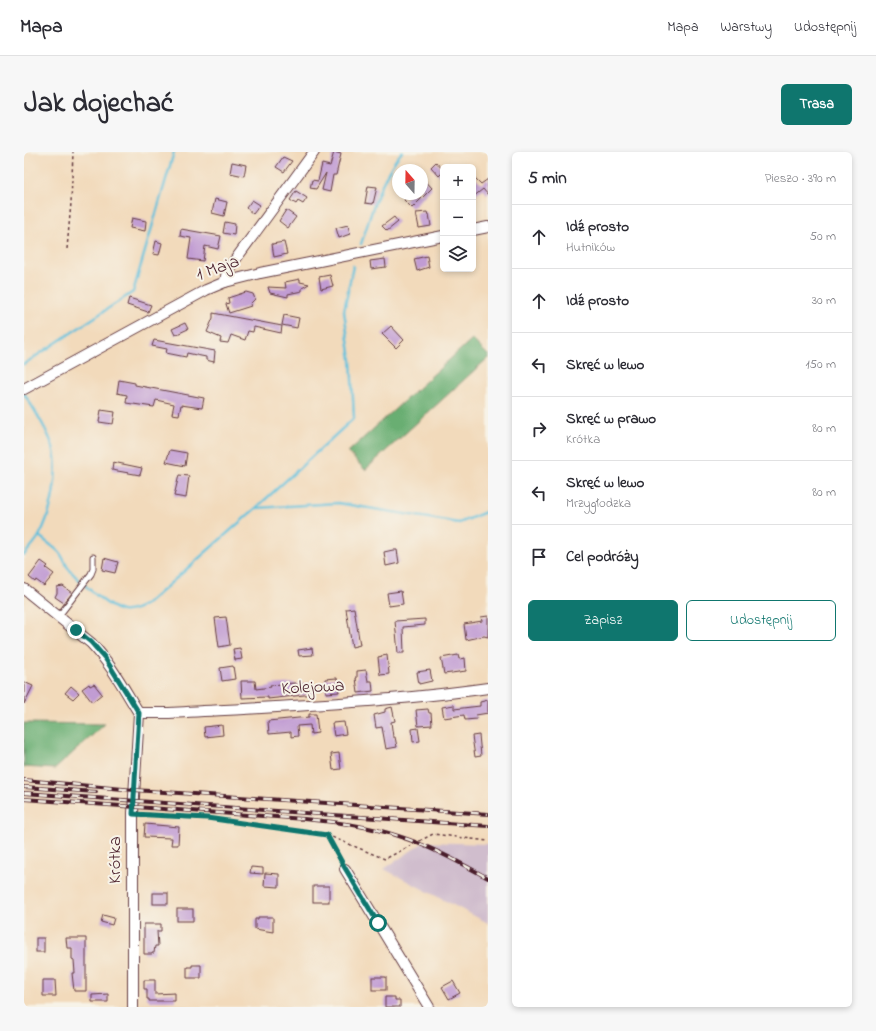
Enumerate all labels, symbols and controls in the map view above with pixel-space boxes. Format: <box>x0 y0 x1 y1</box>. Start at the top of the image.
text: Mapa <box>20 14 62 41</box>
text: Mapa <box>667 17 699 38</box>
text: Warstwy <box>721 17 772 38</box>
text: Udostępnij <box>794 17 856 38</box>
text: Jak dojechać <box>24 84 173 125</box>
button: Trasa <box>781 84 852 125</box>
north arrow <box>392 164 428 200</box>
map controls <box>440 164 476 272</box>
button: + <box>440 164 476 200</box>
text: 5 min <box>528 166 567 191</box>
text: Pieszo · 390 m <box>765 169 836 188</box>
button: − <box>440 200 476 236</box>
text: Idź prosto <box>566 216 629 238</box>
icon: ahead <box>528 226 550 248</box>
text: 50 m <box>810 227 836 246</box>
button: layers <box>440 236 476 272</box>
text: Hutników <box>566 238 615 257</box>
street label: 1 Maja <box>193 249 243 289</box>
icon: ahead <box>528 290 550 312</box>
text: Idź prosto <box>566 290 629 312</box>
text: 30 m <box>812 291 836 310</box>
icon: left <box>528 354 550 376</box>
text: Skręć w lewo <box>566 354 644 376</box>
text: 150 m <box>805 355 836 374</box>
text: Skręć w prawo <box>566 408 656 430</box>
icon: right <box>528 418 550 440</box>
text: 80 m <box>812 419 836 438</box>
text: Krótka <box>566 430 600 449</box>
text: Skręć w lewo <box>566 472 644 494</box>
icon: left <box>528 482 550 504</box>
text: 80 m <box>812 483 836 502</box>
text: Mrzygłodzka <box>566 494 631 513</box>
icon: arrive <box>528 546 550 568</box>
text: Cel podróży <box>566 546 639 568</box>
button: Zapisz <box>528 600 678 641</box>
button: Udostępnij <box>686 600 836 641</box>
route end <box>67 621 85 639</box>
street label: Kolejowa <box>281 673 345 703</box>
street label: Krótka <box>103 836 129 884</box>
route start <box>369 914 387 932</box>

